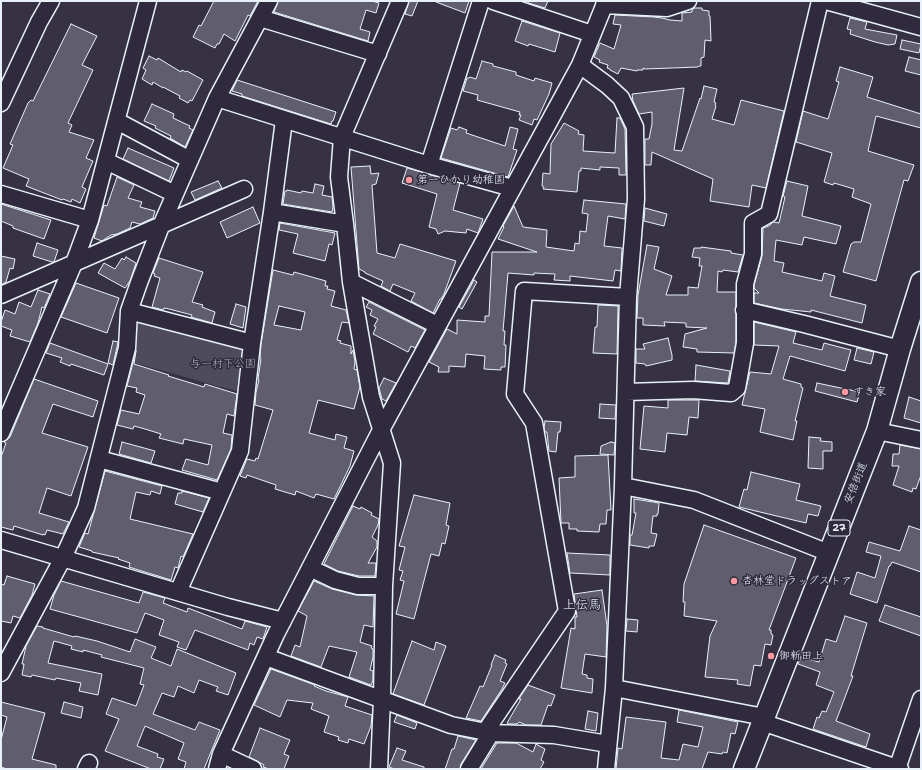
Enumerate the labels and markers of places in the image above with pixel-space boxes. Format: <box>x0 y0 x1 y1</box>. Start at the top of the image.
place label: 第一ひかり幼稚園 <box>417 173 505 187</box>
marker: 第一ひかり幼稚園 <box>404 175 414 185</box>
place label: すき家 <box>853 385 886 399</box>
marker: すき家 <box>840 387 850 397</box>
place label: 杏林堂ドラッグストア <box>742 574 852 588</box>
marker: 杏林堂ドラッグストア <box>729 576 739 586</box>
place label: 御新田上 <box>779 649 823 663</box>
marker: 御新田上 <box>766 651 776 661</box>

